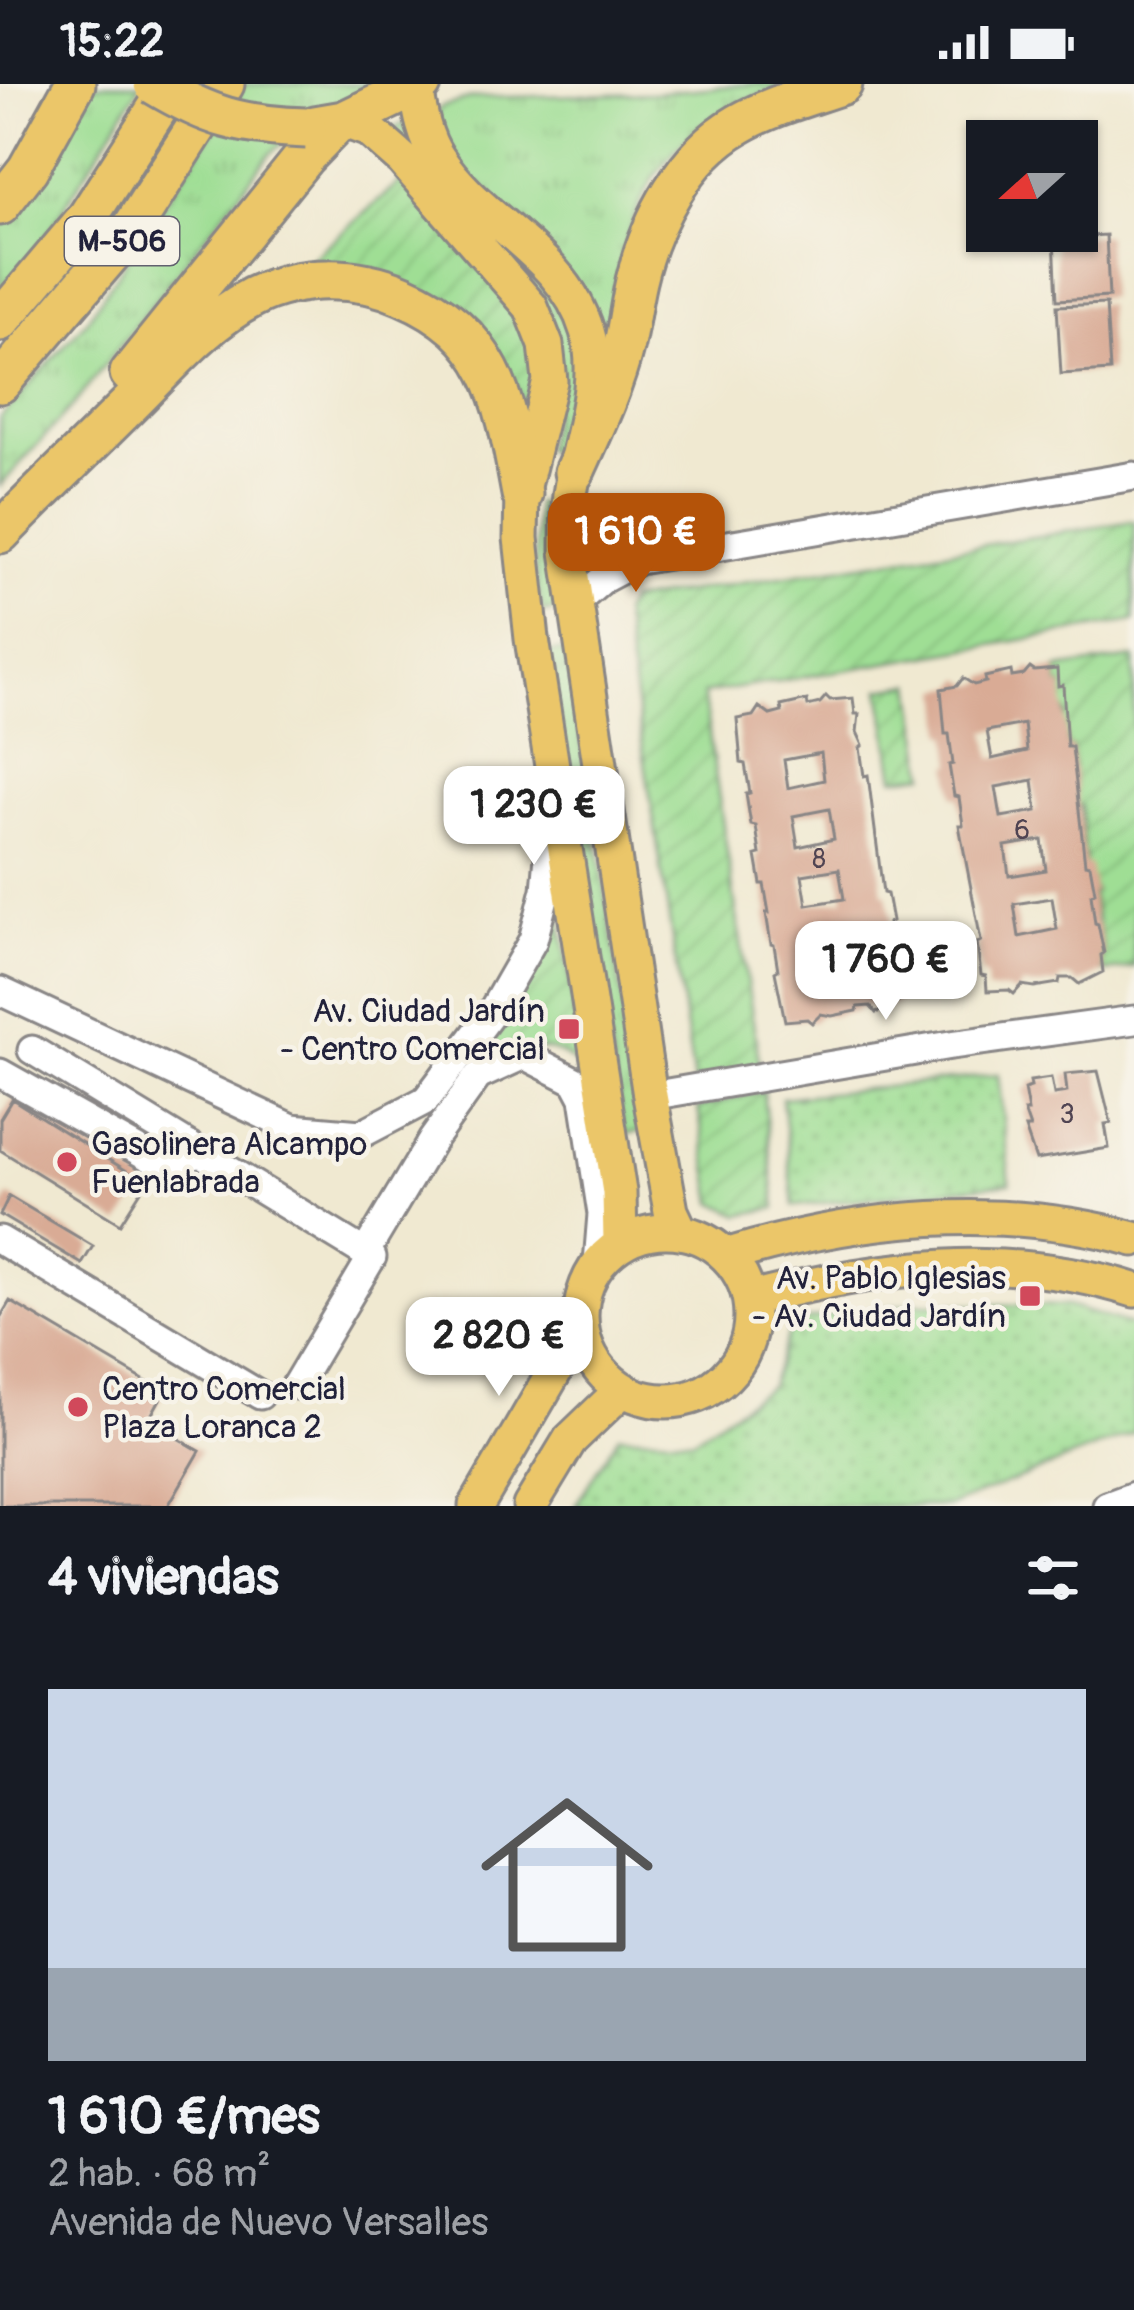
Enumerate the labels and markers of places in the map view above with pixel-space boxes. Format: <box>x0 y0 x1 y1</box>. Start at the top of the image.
pin: 1 610 € <box>525 493 747 595</box>
pin: 1 230 € <box>423 766 645 868</box>
pin: 1 760 € <box>775 921 997 1023</box>
place label: Av. Ciudad Jardín - Centro Comercial <box>280 991 545 1070</box>
marker: Av. Ciudad Jardín - Centro Comercial <box>556 1016 582 1042</box>
place label: Gasolinera Alcampo Fuenlabrada <box>91 1124 367 1203</box>
marker: Gasolinera Alcampo Fuenlabrada <box>54 1149 80 1175</box>
place label: Av. Pablo Iglesias - Av. Ciudad Jardín <box>752 1258 1006 1337</box>
marker: Av. Pablo Iglesias - Av. Ciudad Jardín <box>1017 1283 1043 1309</box>
pin: 2 820 € <box>388 1297 610 1399</box>
place label: Centro Comercial Plaza Loranca 2 <box>102 1369 346 1448</box>
marker: Centro Comercial Plaza Loranca 2 <box>65 1394 91 1420</box>

